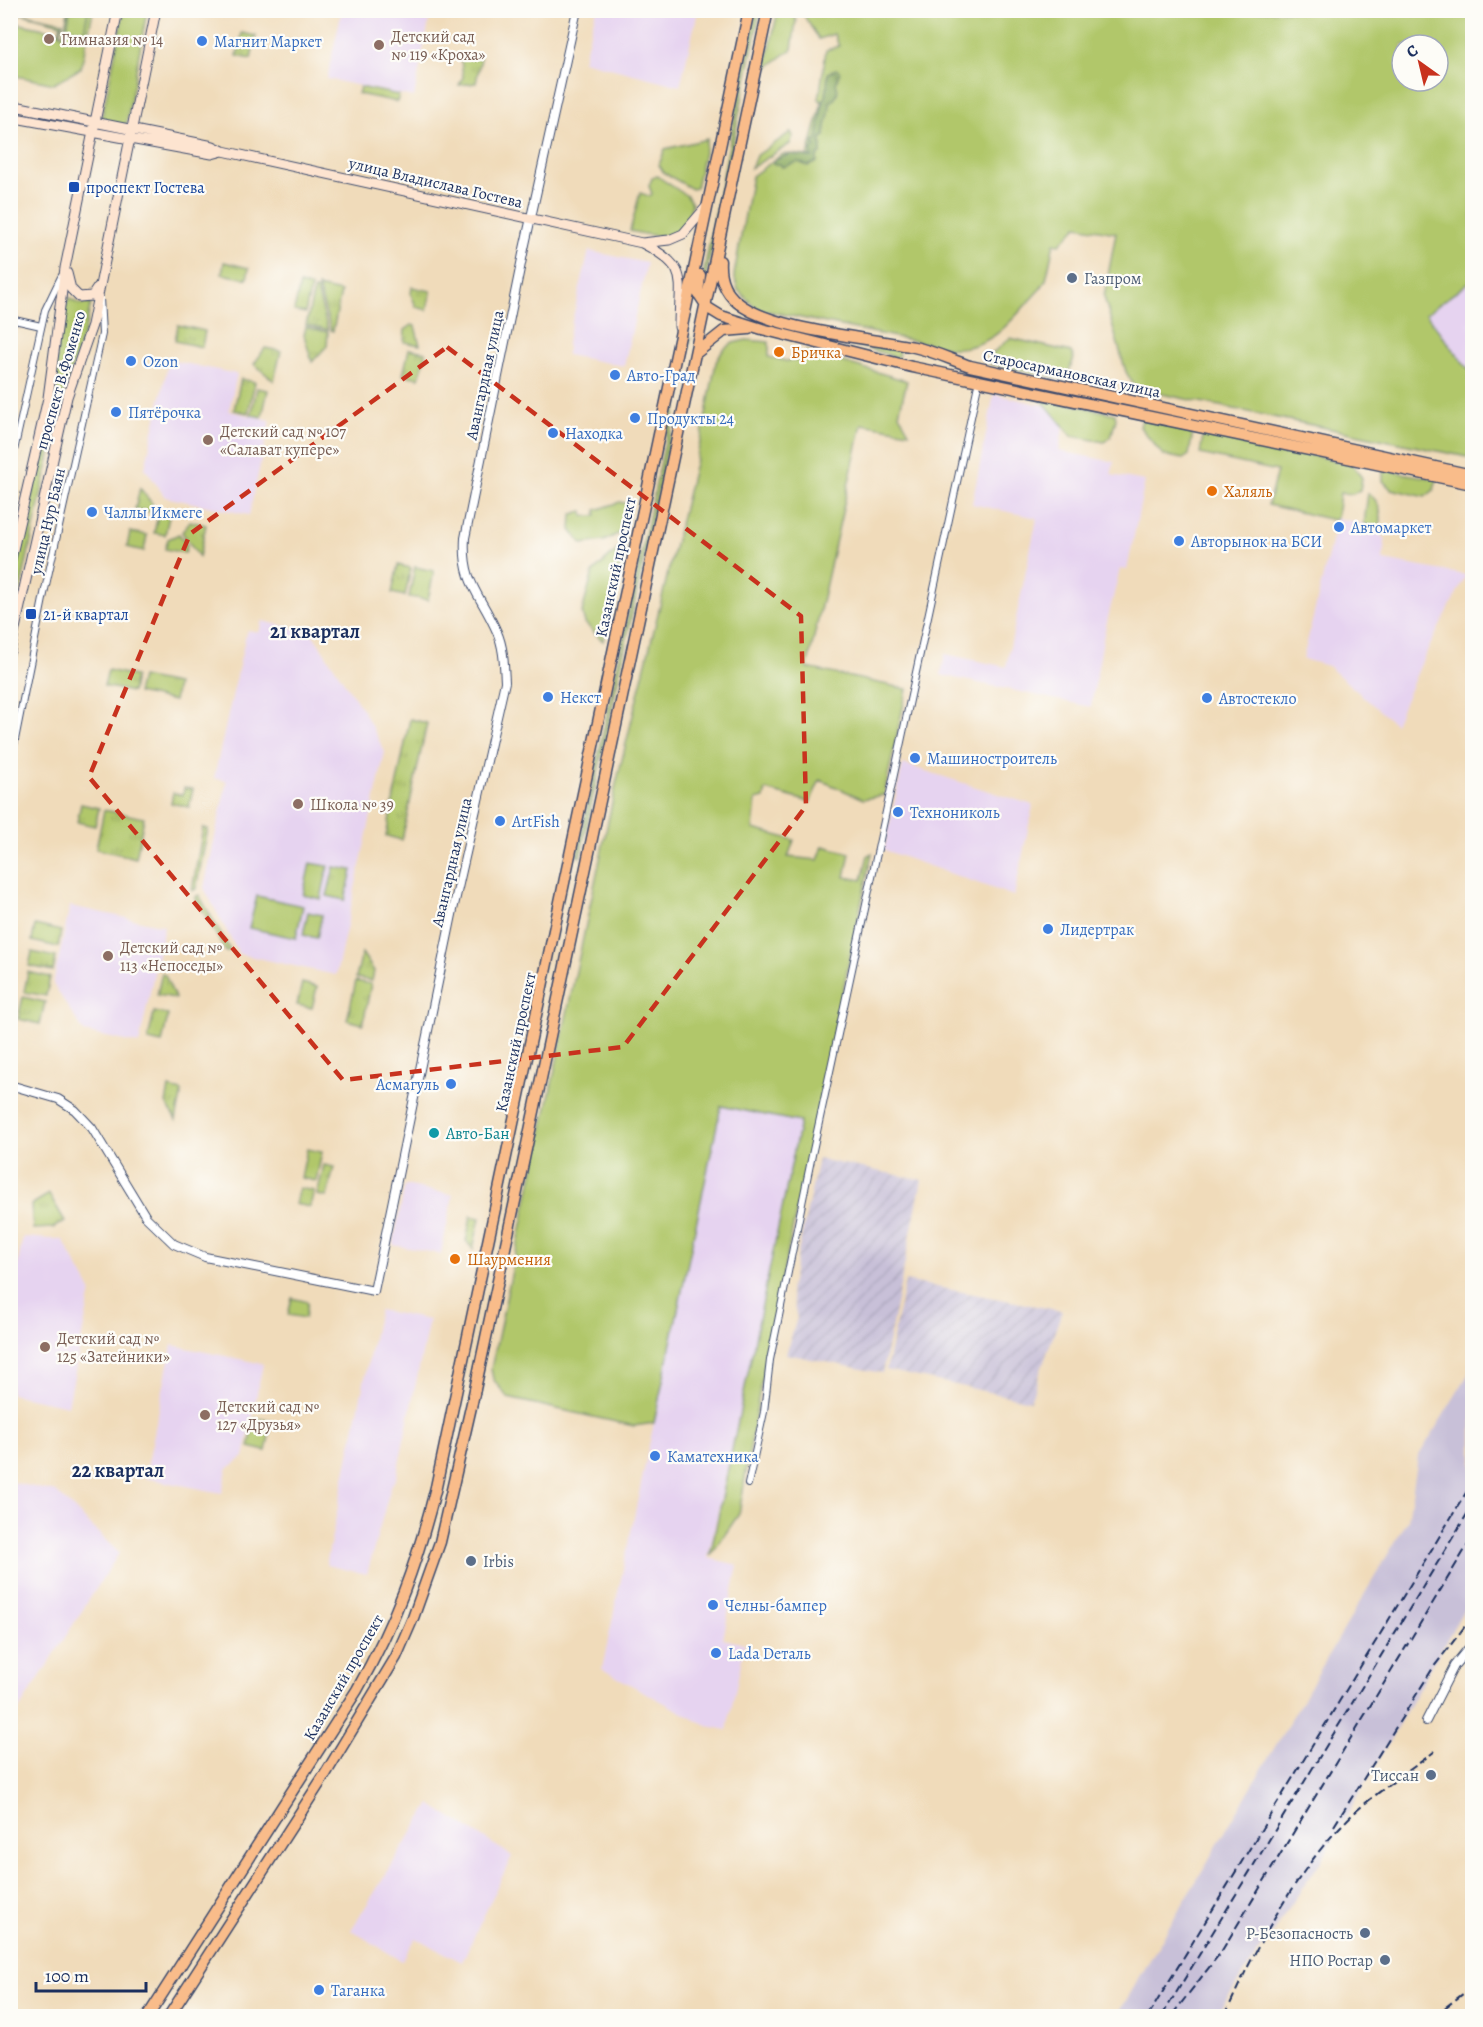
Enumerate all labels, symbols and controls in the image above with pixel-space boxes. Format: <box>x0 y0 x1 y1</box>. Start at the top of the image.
place label: Детский сад № 119 «Кроха» <box>391 26 486 66</box>
place label: Гимназия № 14 <box>61 29 163 51</box>
place label: Магнит Маркет <box>214 31 322 53</box>
marker: Гимназия № 14 <box>42 32 56 46</box>
north arrow <box>1390 33 1450 93</box>
marker: Магнит Маркет <box>195 34 209 48</box>
marker: Детский сад № 119 «Кроха» <box>372 38 386 52</box>
text: С <box>1402 39 1423 63</box>
street label: улица Владислава Гостева <box>346 152 525 214</box>
place label: проспект Гостева <box>86 177 205 199</box>
marker: проспект Гостева <box>67 180 81 194</box>
place label: Газпром <box>1084 268 1142 290</box>
marker: Газпром <box>1065 271 1079 285</box>
street label: проспект В.Фоменко <box>31 308 91 452</box>
street label: Авангардная улица <box>460 308 510 443</box>
place label: Бричка <box>791 342 842 364</box>
street label: Старосармановская улица <box>981 344 1163 404</box>
marker: Бричка <box>772 345 786 359</box>
place label: Ozon <box>143 351 178 373</box>
marker: Ozon <box>124 354 138 368</box>
place label: Авто-Град <box>626 365 695 387</box>
marker: Авто-Град <box>608 368 622 382</box>
place label: Пятёрочка <box>128 402 202 424</box>
marker: Пятёрочка <box>109 405 123 419</box>
place label: Продукты 24 <box>647 408 734 430</box>
marker: Продукты 24 <box>628 411 642 425</box>
place label: Детский сад № 107 «Салават купере» <box>220 421 346 461</box>
place label: Находка <box>565 423 624 445</box>
marker: Находка <box>546 426 560 440</box>
marker: Детский сад № 107 «Салават купере» <box>201 433 215 447</box>
street label: улица Нур Баян <box>25 466 71 577</box>
place label: Халяль <box>1224 481 1272 503</box>
marker: Халяль <box>1205 484 1219 498</box>
street label: Казанский проспект <box>590 495 642 639</box>
place label: Чаллы Икмеге <box>104 502 203 524</box>
marker: Чаллы Икмеге <box>85 505 99 519</box>
place label: Автомаркет <box>1350 517 1432 539</box>
marker: Автомаркет <box>1332 520 1346 534</box>
place label: Авторынок на БСИ <box>1190 531 1322 553</box>
marker: Авторынок на БСИ <box>1172 534 1186 548</box>
place label: 21-й квартал <box>43 604 129 626</box>
marker: 21-й квартал <box>24 607 38 621</box>
district label: 21 квартал <box>270 618 360 645</box>
place label: Некст <box>560 687 601 709</box>
place label: Автостекло <box>1218 688 1297 710</box>
marker: Некст <box>541 690 555 704</box>
marker: Автостекло <box>1200 691 1214 705</box>
place label: Машиностроитель <box>927 748 1057 770</box>
marker: Машиностроитель <box>908 751 922 765</box>
place label: Школа № 39 <box>310 794 394 816</box>
street label: Авангардная улица <box>426 795 478 930</box>
marker: Школа № 39 <box>291 797 305 811</box>
place label: Технониколь <box>910 802 1000 824</box>
marker: Технониколь <box>891 805 905 819</box>
place label: ArtFish <box>511 811 560 833</box>
marker: ArtFish <box>493 814 507 828</box>
place label: Лидертрак <box>1060 919 1134 941</box>
marker: Лидертрак <box>1041 922 1055 936</box>
place label: Детский сад № 113 «Непоседы» <box>120 937 223 977</box>
marker: Детский сад № 113 «Непоседы» <box>101 949 115 963</box>
street label: Казанский проспект <box>490 970 542 1114</box>
place label: Асмагуль <box>375 1074 439 1096</box>
marker: Асмагуль <box>444 1077 458 1091</box>
place label: Авто-Бан <box>445 1123 510 1145</box>
marker: Авто-Бан <box>427 1126 441 1140</box>
place label: Шаурмения <box>467 1249 551 1271</box>
marker: Шаурмения <box>448 1252 462 1266</box>
place label: Детский сад № 125 «Затейники» <box>57 1328 170 1368</box>
marker: Детский сад № 125 «Затейники» <box>38 1340 52 1354</box>
place label: Детский сад № 127 «Друзья» <box>217 1396 319 1436</box>
marker: Детский сад № 127 «Друзья» <box>198 1408 212 1422</box>
place label: Каматехника <box>667 1446 759 1468</box>
marker: Каматехника <box>648 1449 662 1463</box>
district label: 22 квартал <box>72 1457 164 1484</box>
place label: Irbis <box>483 1551 514 1573</box>
marker: Irbis <box>464 1554 478 1568</box>
place label: Челны-бампер <box>725 1595 827 1617</box>
marker: Челны-бампер <box>706 1598 720 1612</box>
street label: Казанский проспект <box>299 1610 389 1745</box>
place label: Lada Dеталь <box>728 1643 811 1665</box>
marker: Lada Dеталь <box>709 1646 723 1660</box>
place label: Тиссан <box>1371 1765 1419 1787</box>
marker: Тиссан <box>1424 1768 1438 1782</box>
place label: Р-Безопасность <box>1246 1923 1353 1945</box>
marker: Р-Безопасность <box>1358 1926 1372 1940</box>
place label: НПО Ростар <box>1289 1950 1373 1972</box>
marker: НПО Ростар <box>1378 1953 1392 1967</box>
scale bar <box>36 1955 146 1993</box>
text: 100 m <box>45 1964 89 1988</box>
place label: Таганка <box>331 1980 386 2002</box>
marker: Таганка <box>312 1983 326 1997</box>

